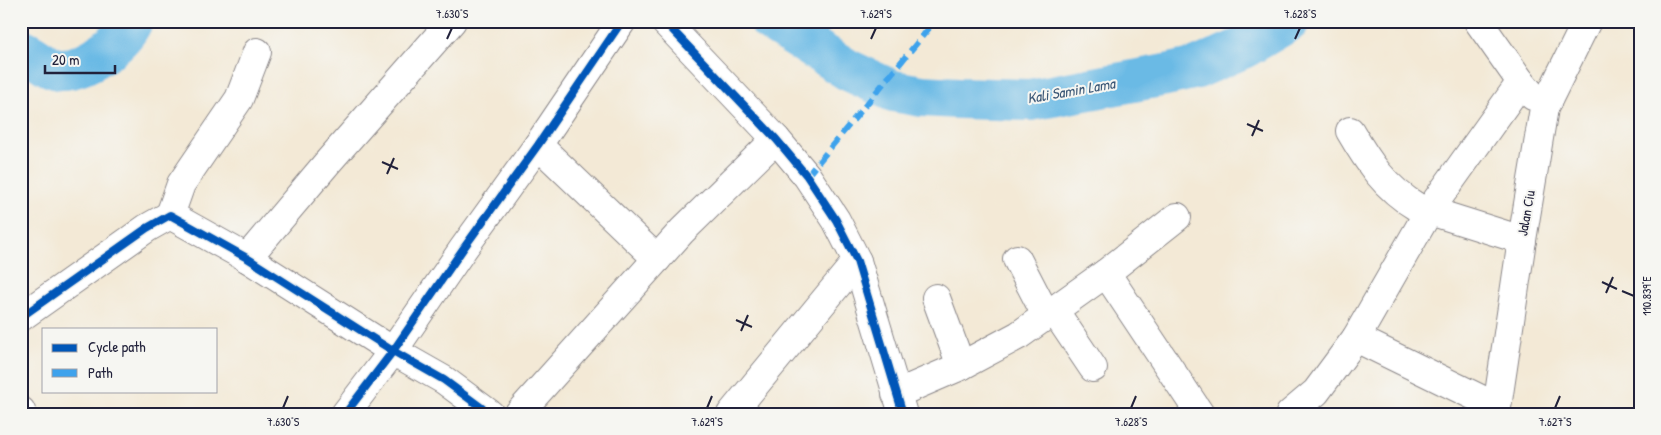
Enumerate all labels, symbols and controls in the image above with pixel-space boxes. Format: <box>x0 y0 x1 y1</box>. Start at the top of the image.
text: 7.630°S <box>436 5 469 22</box>
text: 7.629°S <box>860 5 892 22</box>
text: 7.628°S <box>1284 5 1317 22</box>
scale bar <box>45 42 115 74</box>
text: 20 m <box>52 49 79 70</box>
water label: Kali Samin Lama <box>1025 72 1118 109</box>
street label: Jalan Ciu <box>1512 188 1539 237</box>
text: 110.839°E <box>1638 275 1655 316</box>
legend <box>42 328 218 392</box>
text: Cycle path <box>88 336 146 357</box>
text: Path <box>88 362 113 383</box>
text: 7.630°S <box>267 413 300 430</box>
text: 7.629°S <box>691 413 723 430</box>
text: 7.628°S <box>1115 413 1148 430</box>
text: 7.627°S <box>1538 413 1572 430</box>

